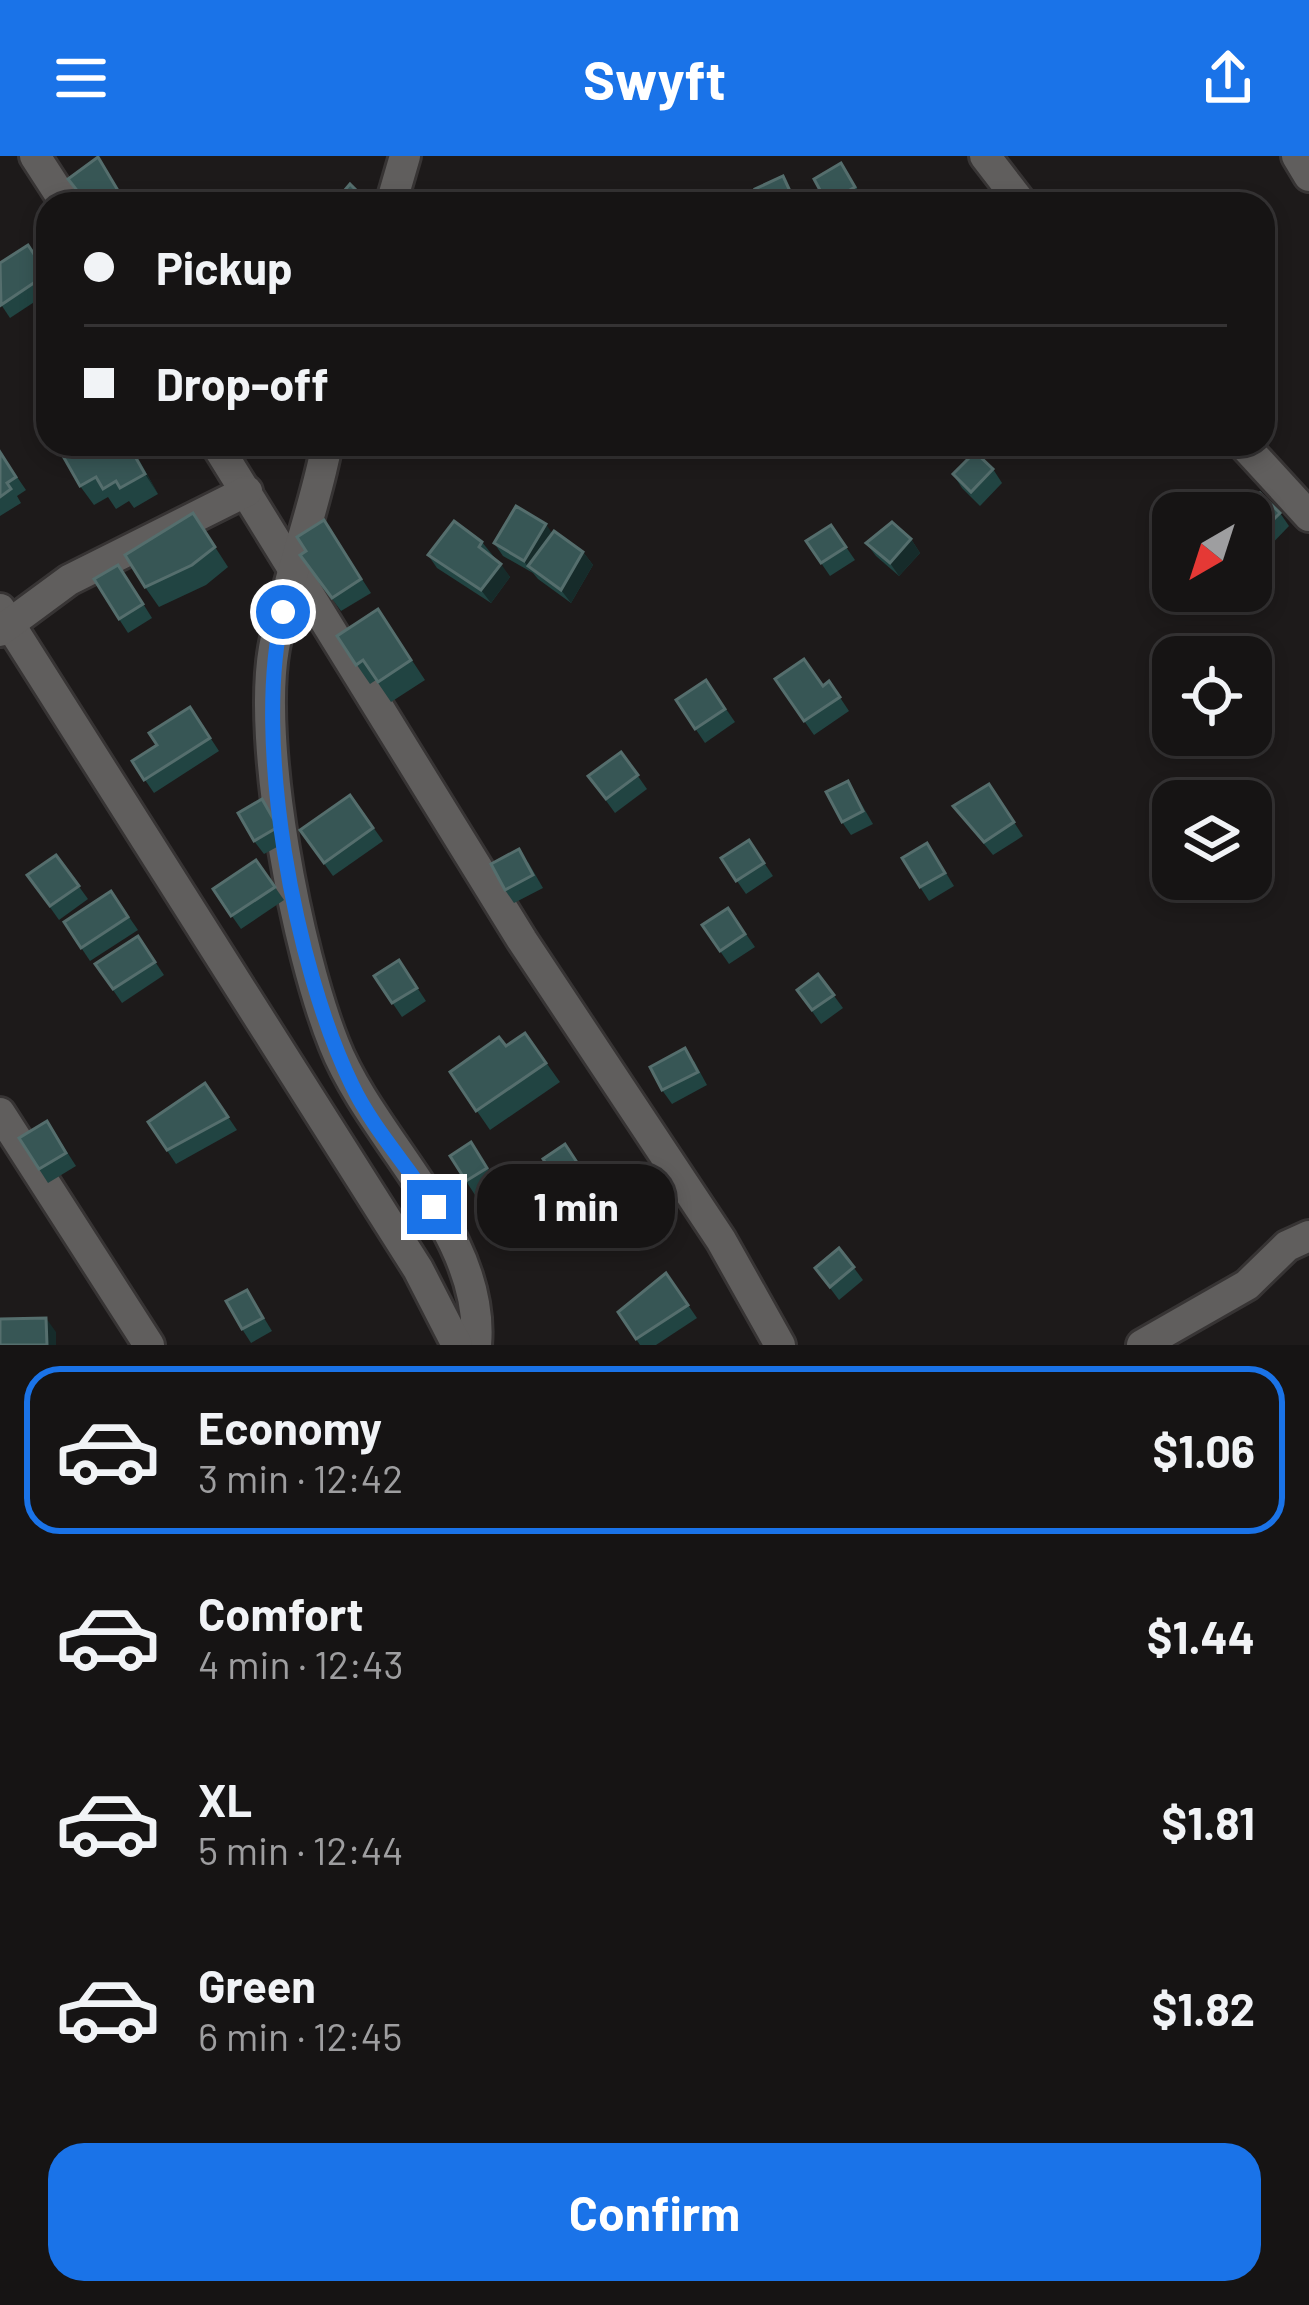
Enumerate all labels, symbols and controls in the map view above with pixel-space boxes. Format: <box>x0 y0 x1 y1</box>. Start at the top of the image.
icon: menu <box>48 45 114 111</box>
icon: share <box>1195 45 1261 111</box>
text: Swyft <box>583 46 726 111</box>
text: Pickup <box>156 240 293 294</box>
text: Drop-off <box>156 356 329 410</box>
north arrow <box>1152 492 1272 612</box>
map controls <box>1152 492 1272 900</box>
route start <box>256 585 310 639</box>
button: locate <box>1152 636 1272 756</box>
button: layers <box>1152 780 1272 900</box>
callout: 1 min <box>476 1165 674 1249</box>
route end <box>407 1180 461 1234</box>
text: 1 min <box>533 1182 619 1229</box>
icon: car <box>54 1396 162 1504</box>
text: Economy <box>198 1400 382 1454</box>
text: $1.06 <box>1153 1423 1255 1477</box>
text: 3 min · 12:42 <box>198 1454 403 1501</box>
icon: car <box>54 1582 162 1690</box>
text: Comfort <box>198 1586 364 1640</box>
text: $1.44 <box>1147 1609 1255 1663</box>
text: 4 min · 12:43 <box>198 1640 404 1687</box>
icon: car <box>54 1768 162 1876</box>
text: XL <box>198 1772 252 1826</box>
text: $1.81 <box>1161 1795 1255 1849</box>
text: 5 min · 12:44 <box>198 1826 404 1873</box>
icon: car <box>54 1954 162 2062</box>
text: Green <box>198 1958 316 2012</box>
text: $1.82 <box>1152 1981 1255 2035</box>
text: 6 min · 12:45 <box>198 2012 402 2059</box>
button: Confirm <box>48 2143 1261 2281</box>

